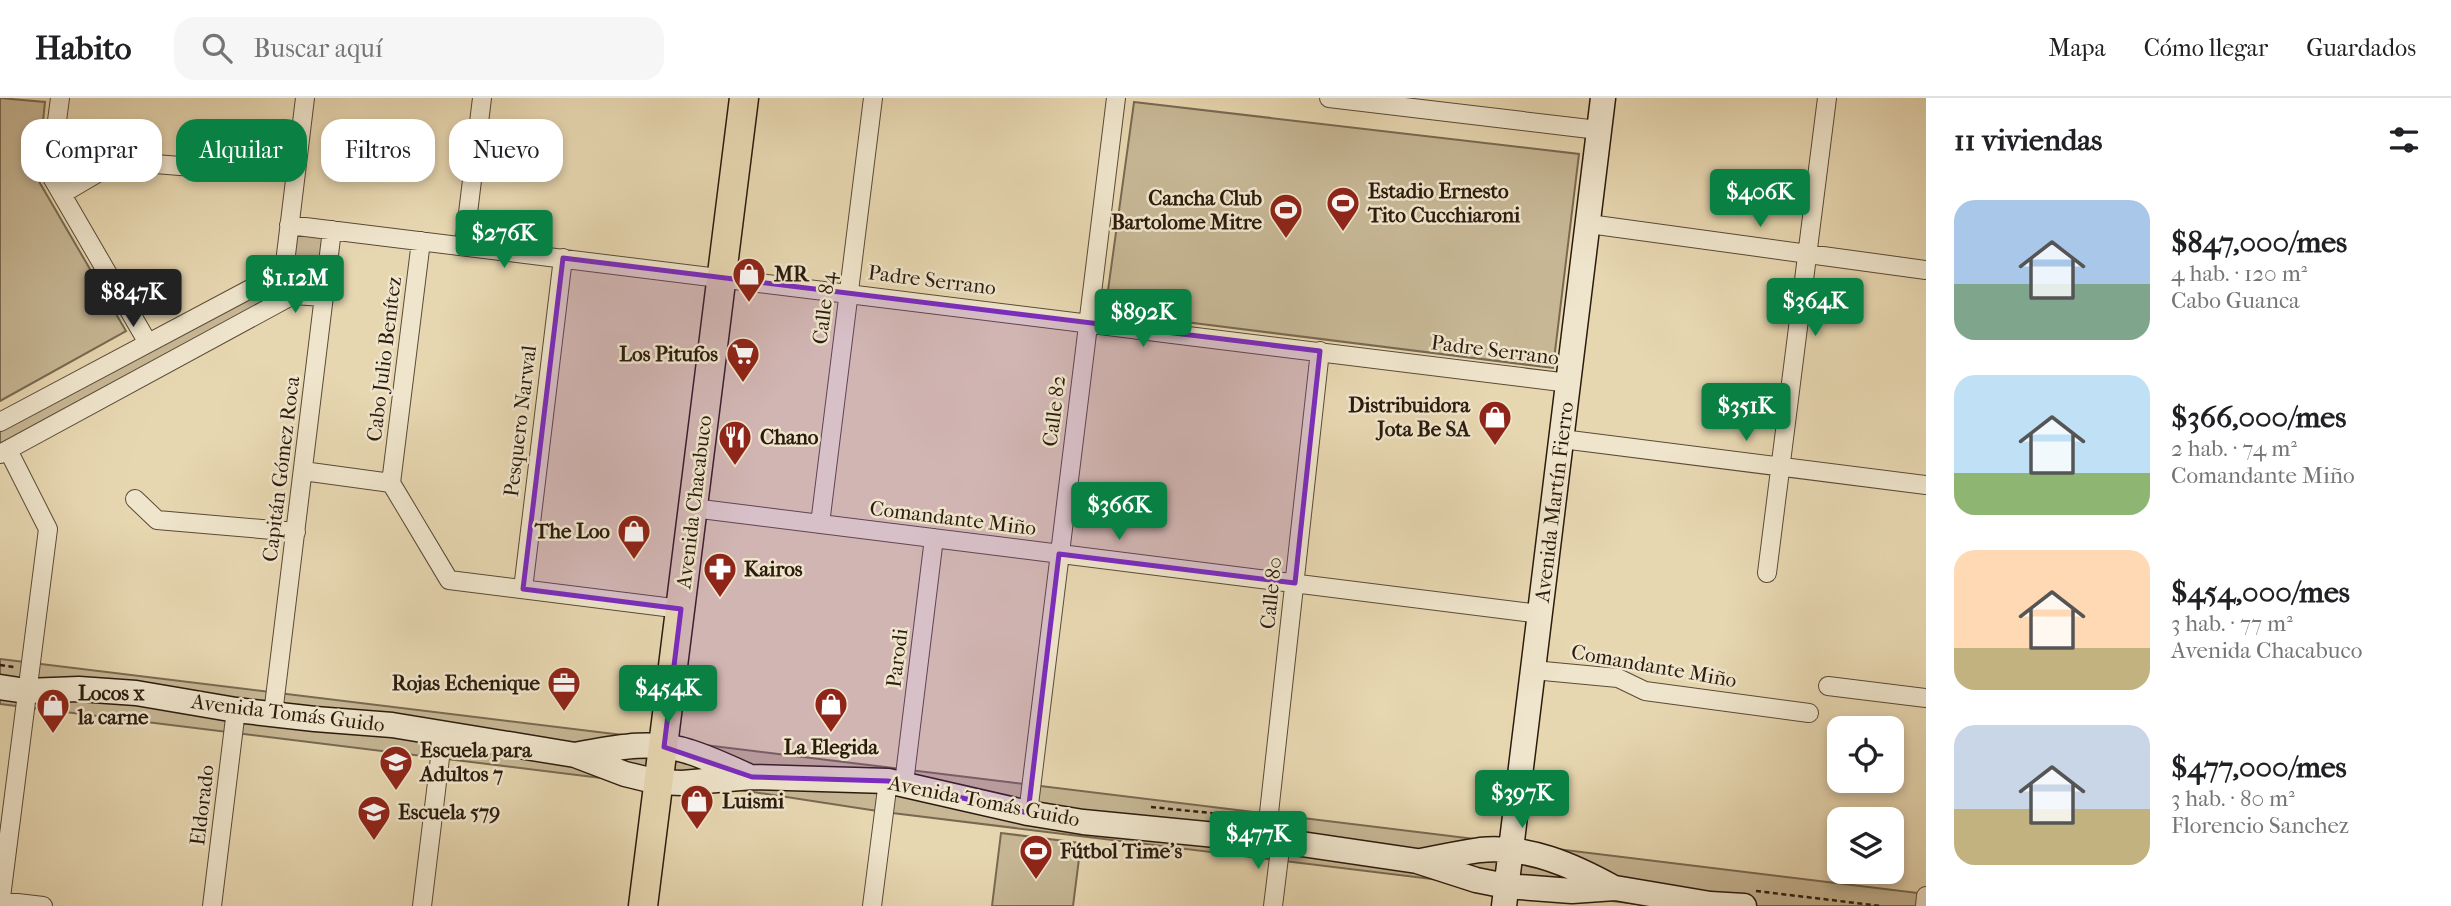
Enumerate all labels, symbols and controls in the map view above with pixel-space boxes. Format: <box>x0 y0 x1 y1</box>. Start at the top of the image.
search box <box>174 17 664 80</box>
text: Habito <box>35 29 132 68</box>
icon: search <box>198 29 236 67</box>
text: Buscar aquí <box>254 33 383 64</box>
text: Mapa <box>2048 34 2106 62</box>
text: Cómo llegar <box>2144 34 2268 62</box>
text: Guardados <box>2306 34 2416 62</box>
chip: Comprar <box>21 119 162 182</box>
chip: Alquilar <box>176 119 307 182</box>
chip: Filtros <box>321 119 435 182</box>
chip: Nuevo <box>449 119 563 182</box>
icon: filters <box>2385 121 2423 159</box>
text: 11 viviendas <box>1954 123 2102 158</box>
pin: $406K <box>1711 170 1809 229</box>
text: $406K <box>1726 178 1794 205</box>
place label: Estadio Ernesto Tito Cucchiaroni <box>1367 179 1521 227</box>
sports icon: Estadio Ernesto Tito Cucchiaroni <box>1324 184 1362 233</box>
place label: Cancha Club Bartolome Mitre <box>1111 186 1263 234</box>
sports icon: Cancha Club Bartolome Mitre <box>1267 191 1305 240</box>
pin: $276K <box>455 211 553 270</box>
text: $276K <box>472 219 536 246</box>
text: $847,000/mes <box>2171 225 2347 260</box>
icon: home <box>2010 228 2094 312</box>
shop icon: MR <box>730 255 768 304</box>
pin: $1.12M <box>238 256 352 315</box>
street label: Padre Serrano <box>867 260 997 300</box>
text: 4 hab. · 120 m² <box>2171 260 2307 287</box>
place label: MR <box>773 262 810 286</box>
text: $1.12M <box>262 264 328 291</box>
pin: $847K <box>84 270 182 329</box>
street label: Calle 84 <box>808 270 840 346</box>
street label: Cabo Julio Benítez <box>362 275 406 443</box>
text: $847K <box>101 278 165 305</box>
pin: $364K <box>1766 278 1864 338</box>
text: $364K <box>1783 287 1847 314</box>
text: Cabo Guanca <box>2171 287 2300 314</box>
pin: $892K <box>1094 289 1192 349</box>
text: $892K <box>1111 298 1175 325</box>
street label: Padre Serrano <box>1430 330 1560 370</box>
supermarket icon: Los Pitufos <box>724 335 762 384</box>
place label: Los Pitufos <box>619 342 718 366</box>
street label: Pesquero Narwal <box>499 344 541 498</box>
street label: Calle 82 <box>1038 374 1070 448</box>
street label: Capitán Gómez Roca <box>258 375 304 563</box>
pin: $351K <box>1697 384 1795 443</box>
text: $351K <box>1718 392 1774 419</box>
place label: Distribuidora Jota Be SA <box>1348 393 1471 441</box>
shop icon: Distribuidora Jota Be SA <box>1476 398 1514 447</box>
street label: Avenida Martín Fierro <box>1530 400 1578 605</box>
text: $366,000/mes <box>2171 400 2346 435</box>
icon: home <box>2010 403 2094 487</box>
street label: Avenida Chacabuco <box>671 414 717 591</box>
restaurant icon: Chano <box>716 418 754 467</box>
place label: Chano <box>760 425 819 449</box>
text: 2 hab. · 74 m² <box>2171 435 2297 462</box>
text: Comandante Miño <box>2171 462 2355 489</box>
pin: $366K <box>1070 482 1168 542</box>
text: $366K <box>1087 491 1151 518</box>
street label: Comandante Miño <box>868 496 1038 540</box>
shop icon: The Loo <box>615 512 653 561</box>
place label: The Loo <box>534 519 610 543</box>
pharmacy icon: Kairos <box>701 550 739 599</box>
street label: Calle 80 <box>1255 556 1287 630</box>
place label: Kairos <box>744 557 803 581</box>
text: $454,000/mes <box>2171 575 2350 610</box>
icon: home <box>2010 578 2094 662</box>
text: 3 hab. · 77 m² <box>2171 610 2293 637</box>
street label: Parodi <box>881 627 913 689</box>
text: Avenida Chacabuco <box>2171 637 2362 664</box>
street label: Comandante Miño <box>1569 640 1739 692</box>
office icon: Rojas Echenique <box>545 664 583 713</box>
pin: $454K <box>619 666 717 725</box>
place label: Rojas Echenique <box>392 671 541 695</box>
text: $454K <box>635 674 701 701</box>
place label: Locos x la carne <box>77 681 149 729</box>
shop icon: La Elegida <box>812 685 850 734</box>
shop icon: Locos x la carne <box>34 686 72 735</box>
street label: Avenida Tomás Guido <box>189 689 386 737</box>
map controls <box>1827 716 1904 884</box>
button: locate <box>1827 716 1904 793</box>
place label: La Elegida <box>784 735 879 759</box>
place label: Escuela para Adultos 7 <box>418 738 533 786</box>
school or university icon: Escuela para Adultos 7 <box>377 743 415 792</box>
text: $477,000/mes <box>2171 750 2347 785</box>
icon: home <box>2010 753 2094 837</box>
street label: Eldorado <box>185 763 219 847</box>
street label: Avenida Tomás Guido <box>885 770 1082 831</box>
pin: $397K <box>1473 770 1571 830</box>
text: $397K <box>1491 779 1553 806</box>
shop icon: Luismi <box>678 782 716 831</box>
text: 3 hab. · 80 m² <box>2171 785 2295 812</box>
place label: Luismi <box>722 789 785 813</box>
school or university icon: Escuela 579 <box>355 793 393 842</box>
place label: Escuela 579 <box>398 800 500 824</box>
button: layers <box>1827 807 1904 884</box>
pin: $477K <box>1209 812 1307 871</box>
text: Florencio Sanchez <box>2171 812 2349 839</box>
text: $477K <box>1226 820 1290 847</box>
sports icon: Fútbol Time's <box>1017 832 1055 881</box>
place label: Fútbol Time's <box>1059 839 1182 863</box>

